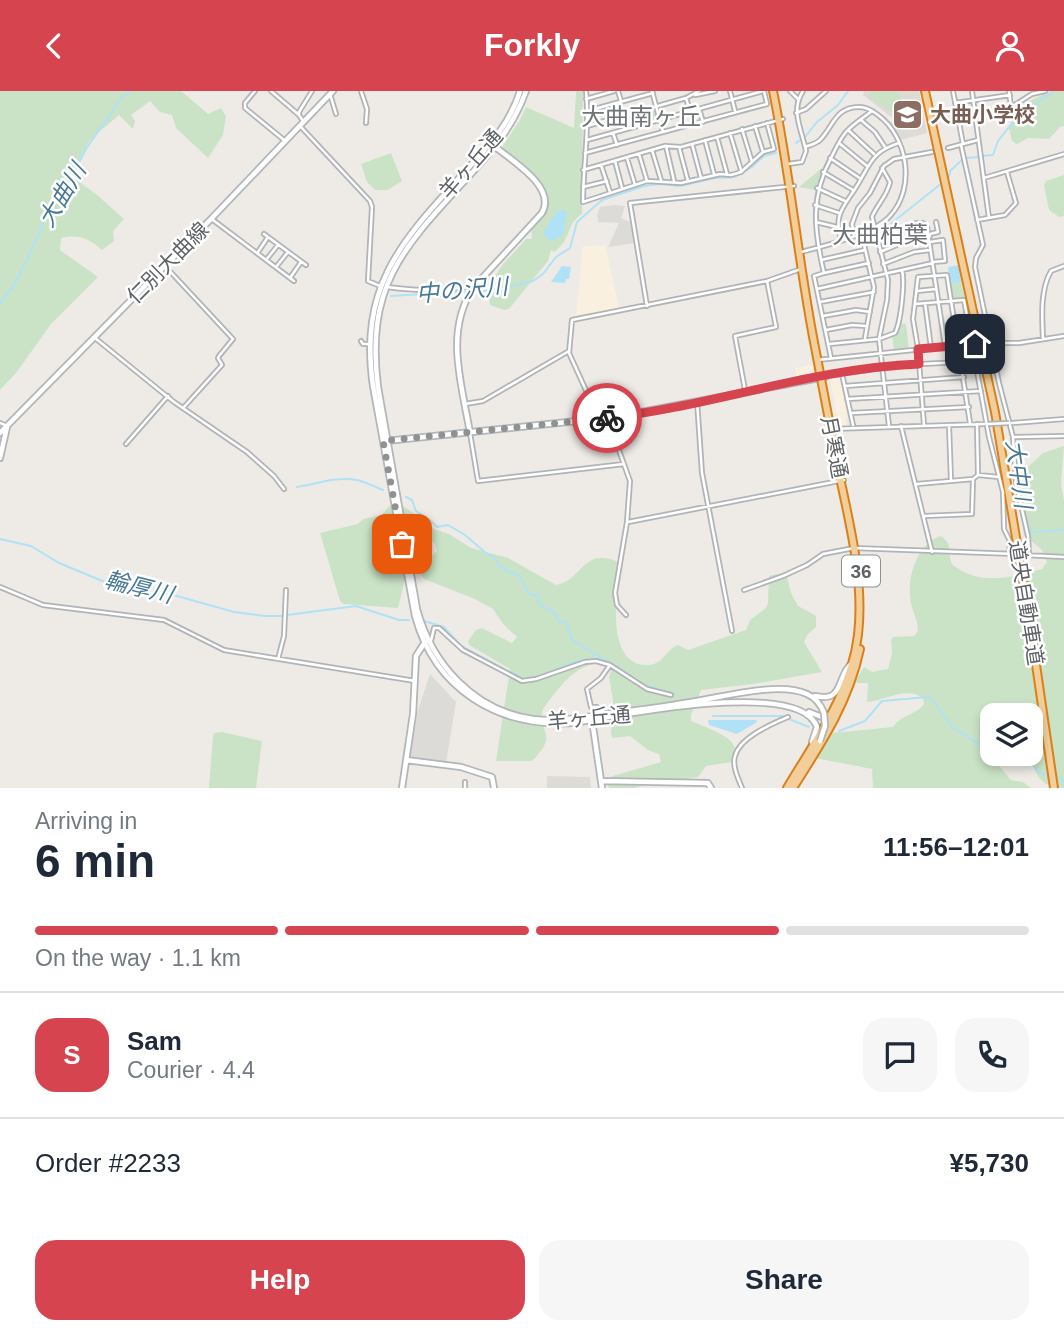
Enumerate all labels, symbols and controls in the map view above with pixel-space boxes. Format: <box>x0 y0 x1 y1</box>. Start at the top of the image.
icon: back <box>35 27 73 65</box>
text: Forkly <box>484 27 580 63</box>
icon: person <box>991 27 1029 65</box>
school or university icon: 大曲小学校 <box>890 98 924 132</box>
district label: 大曲南ヶ丘 <box>581 103 701 130</box>
place label: 大曲小学校 <box>930 103 1035 126</box>
street label: 羊ヶ丘通 <box>434 124 507 203</box>
water label: 大曲川 <box>33 156 92 231</box>
street label: 仁別大曲線 <box>122 217 213 308</box>
district label: 大曲柏葉 <box>832 221 928 248</box>
water label: 中の沢川 <box>415 273 512 307</box>
pin <box>945 314 1005 374</box>
icon: home <box>956 325 994 363</box>
courier <box>572 383 642 453</box>
icon: bike <box>588 399 626 437</box>
street label: 月寒通 <box>817 414 852 480</box>
water label: 大中川 <box>1001 438 1037 513</box>
pin <box>372 514 432 574</box>
icon: bag <box>383 525 421 563</box>
street label: 道央自動車道 <box>1005 539 1048 667</box>
road number: 36 <box>842 555 880 586</box>
water label: 輪厚川 <box>102 566 179 609</box>
street label: 羊ヶ丘通 <box>546 702 632 733</box>
map controls <box>980 703 1043 766</box>
button: layers <box>980 703 1043 766</box>
text: Arriving in <box>35 808 137 834</box>
text: 11:56–12:01 <box>883 832 1029 862</box>
text: 6 min <box>35 835 155 887</box>
text: On the way · 1.1 km <box>35 945 241 971</box>
button: chat <box>863 1018 937 1092</box>
button: phone <box>955 1018 1029 1092</box>
text: Sam <box>127 1026 182 1056</box>
text: S <box>63 1040 81 1070</box>
text: Courier · 4.4 <box>127 1057 255 1083</box>
text: Order #2233 <box>35 1148 181 1178</box>
text: ¥5,730 <box>949 1148 1029 1178</box>
button: Help <box>35 1240 525 1320</box>
button: Share <box>539 1240 1029 1320</box>

